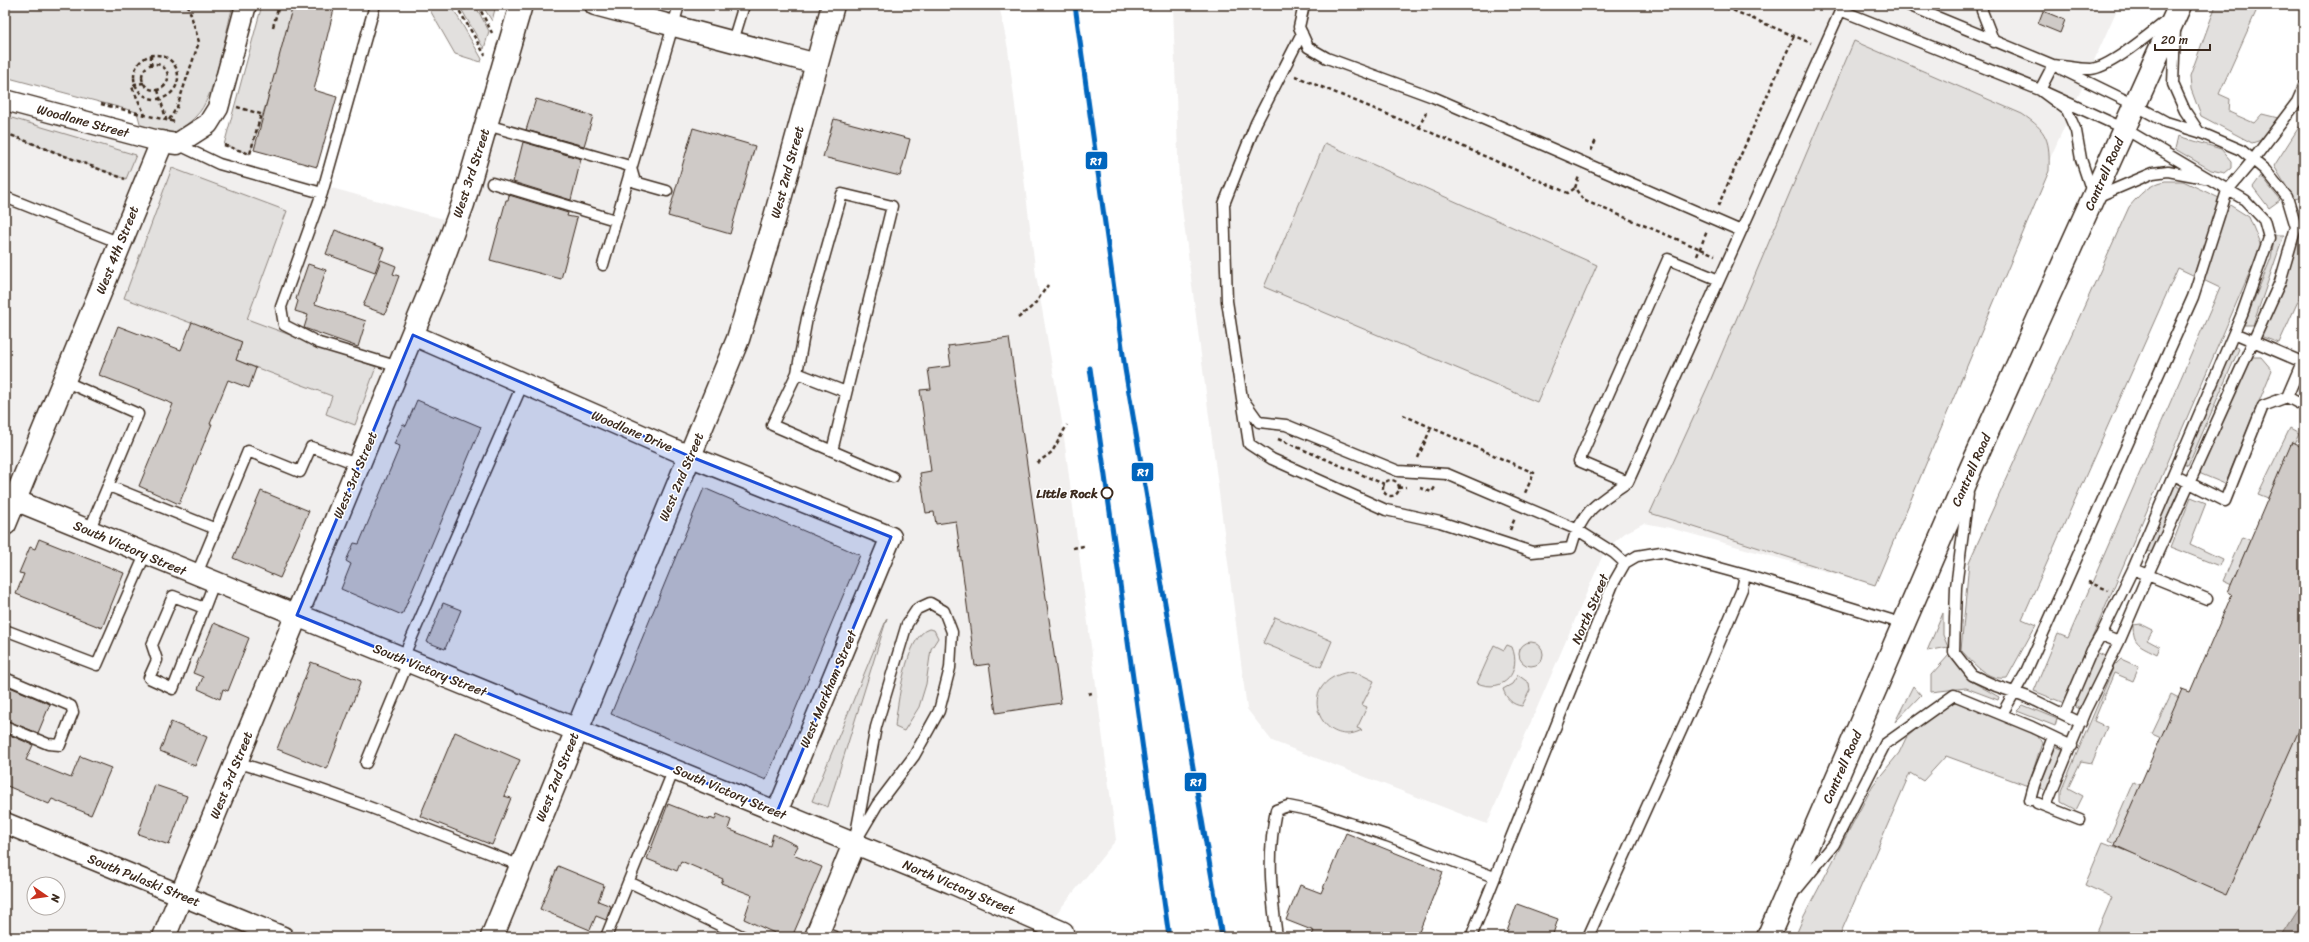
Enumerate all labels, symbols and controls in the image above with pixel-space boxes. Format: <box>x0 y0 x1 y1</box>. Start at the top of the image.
scale bar <box>2155 26 2210 52</box>
text: 20 m <box>2161 29 2188 51</box>
street label: Woodlane Street <box>34 98 132 145</box>
street label: West 2nd Street <box>764 123 810 221</box>
street label: West 3rd Street <box>446 125 496 221</box>
street label: Cantrell Road <box>2078 133 2131 214</box>
line badge: R1 <box>1085 151 1108 170</box>
text: R1 <box>1089 152 1102 171</box>
street label: West 4th Street <box>89 202 145 298</box>
street label: Woodlane Drive <box>588 404 676 458</box>
street label: West 3rd Street <box>326 428 384 522</box>
street label: West 2nd Street <box>652 429 710 525</box>
street label: Cantrell Road <box>1945 429 1998 510</box>
line badge: R1 <box>1131 462 1154 482</box>
text: R1 <box>1136 463 1149 482</box>
place label: Little Rock <box>1036 482 1098 505</box>
marker: Little Rock <box>1100 486 1114 500</box>
street label: South Victory Street <box>70 514 191 582</box>
street label: North Street <box>1565 569 1615 648</box>
street label: West Markham Street <box>793 626 864 752</box>
street label: South Victory Street <box>370 637 491 704</box>
street label: Cantrell Road <box>1816 726 1869 807</box>
street label: West 3rd Street <box>203 727 259 822</box>
street label: West 2nd Street <box>529 728 586 825</box>
street label: South Victory Street <box>670 758 791 826</box>
line badge: R1 <box>1184 772 1207 792</box>
text: R1 <box>1189 773 1202 792</box>
street label: South Pulaski Street <box>84 847 204 913</box>
street label: North Victory Street <box>899 853 1019 921</box>
north arrow <box>26 876 66 916</box>
text: N <box>45 891 66 904</box>

